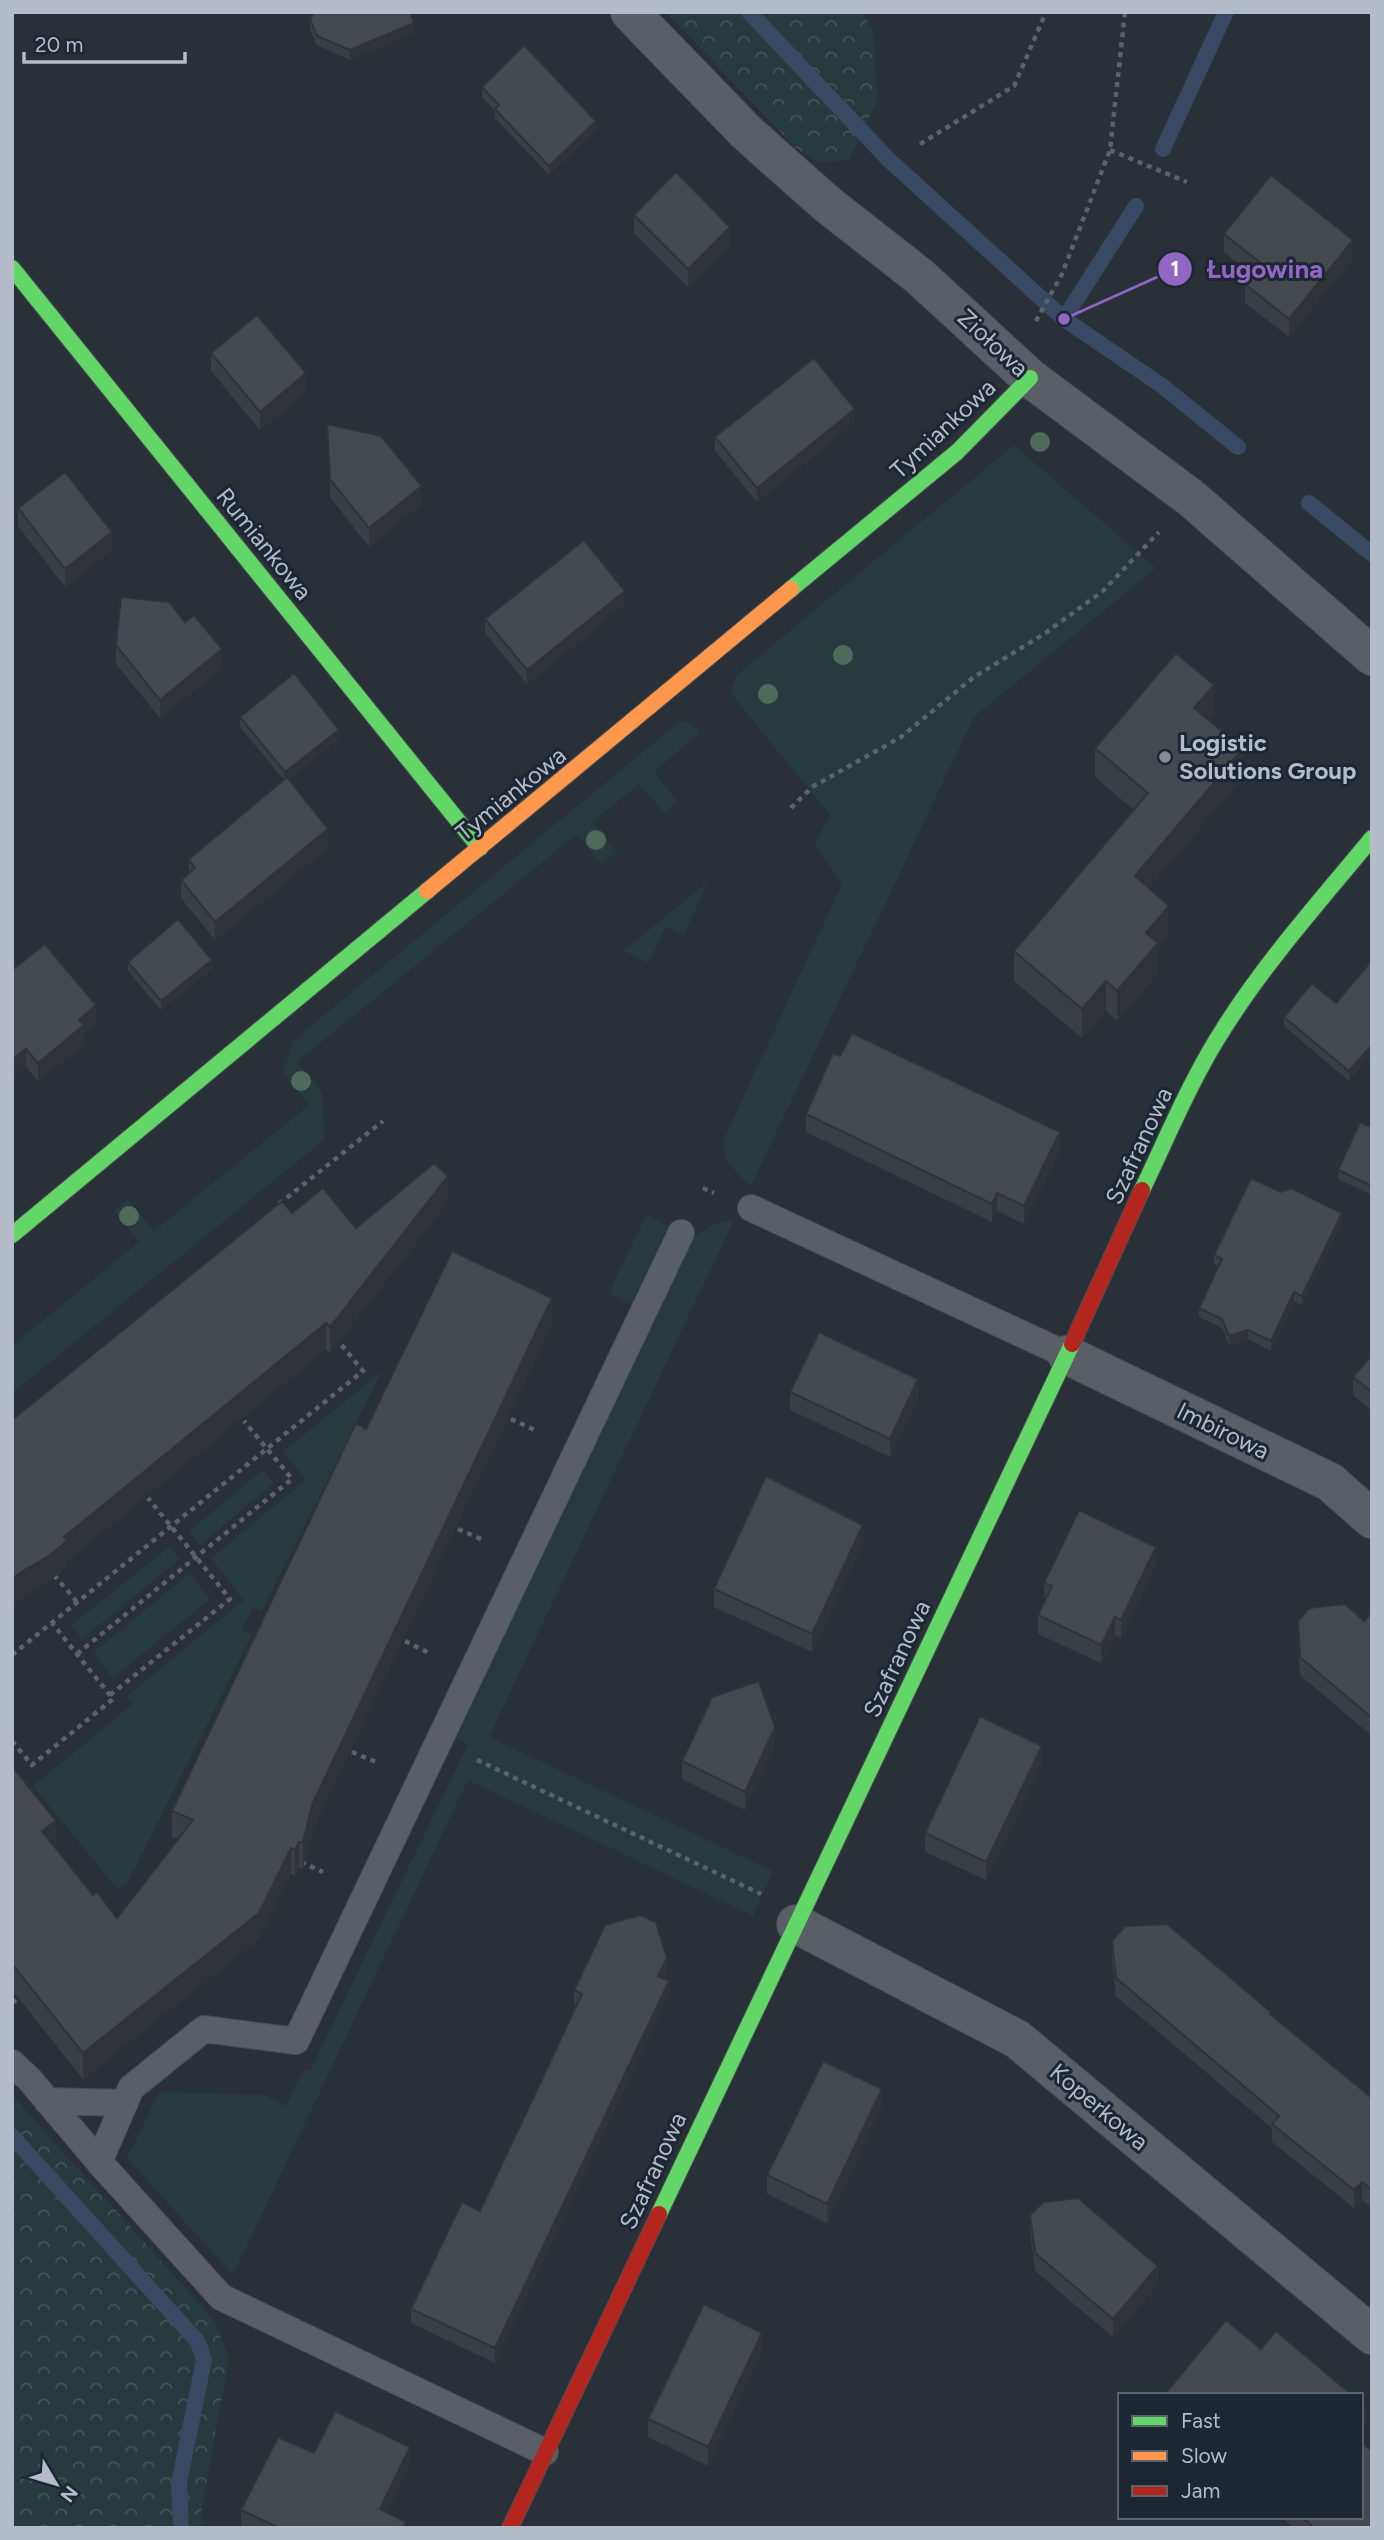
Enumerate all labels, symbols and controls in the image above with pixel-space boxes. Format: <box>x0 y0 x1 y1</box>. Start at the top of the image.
scale bar <box>24 21 186 65</box>
text: 20 m <box>35 32 83 57</box>
callout: Ługowina <box>1158 246 1337 293</box>
text: Ługowina <box>1207 253 1323 285</box>
text: 1 <box>1171 256 1179 281</box>
street label: Ziołowa <box>952 303 1035 383</box>
street label: Tymiankowa <box>884 373 1001 485</box>
street label: Rumiankowa <box>210 482 318 606</box>
place label: Logistic Solutions Group <box>1179 728 1356 785</box>
street label: Tymiankowa <box>450 740 571 847</box>
marker: Logistic Solutions Group <box>1157 749 1173 765</box>
street label: Szafranowa <box>1099 1083 1178 1209</box>
street label: Imbirowa <box>1172 1396 1274 1465</box>
street label: Szafranowa <box>857 1596 936 1722</box>
street label: Koperkowa <box>1044 2057 1154 2156</box>
street label: Szafranowa <box>613 2108 692 2234</box>
legend <box>1118 2393 1363 2519</box>
text: Fast <box>1181 2408 1221 2433</box>
text: Slow <box>1181 2443 1227 2468</box>
north arrow <box>21 2449 91 2519</box>
text: Jam <box>1181 2478 1220 2503</box>
text: N <box>55 2481 83 2507</box>

